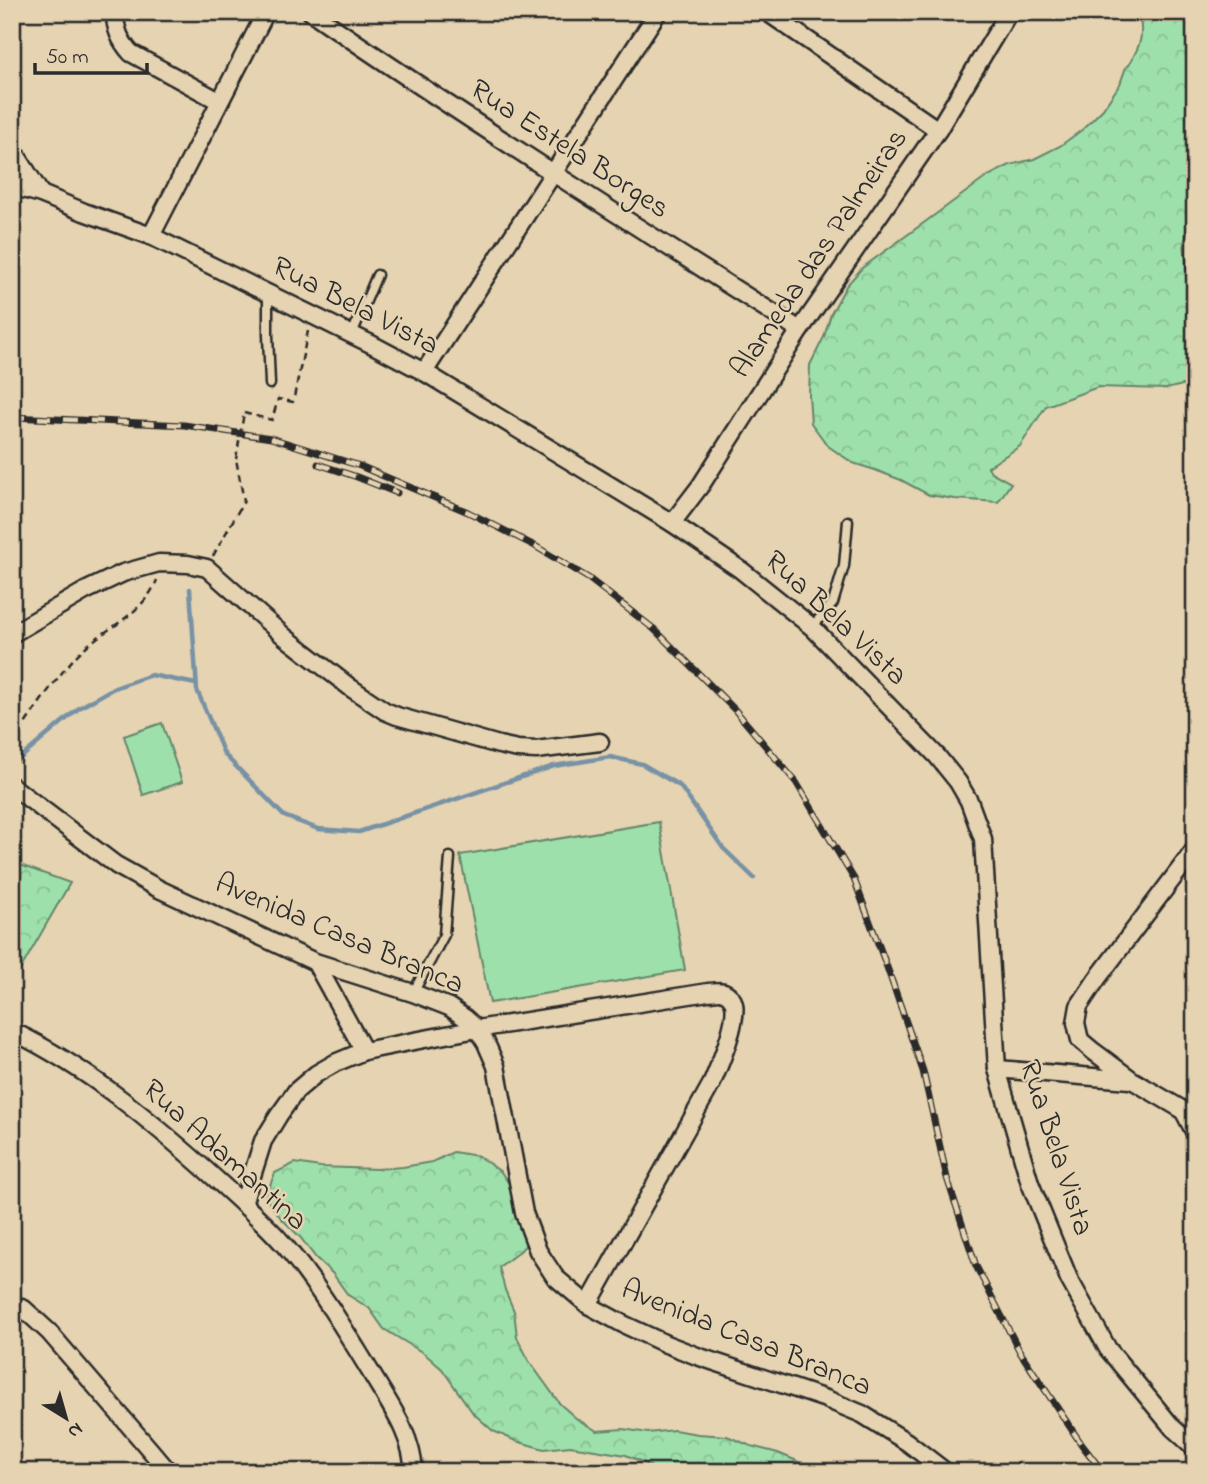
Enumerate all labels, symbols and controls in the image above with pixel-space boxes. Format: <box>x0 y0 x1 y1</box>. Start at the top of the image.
scale bar <box>35 32 147 76</box>
text: 50 m <box>46 43 89 73</box>
street label: Rua Estela Borges <box>460 69 678 231</box>
street label: Alameda das Palmeiras <box>720 120 920 388</box>
street label: Rua Bela Vista <box>264 246 446 368</box>
street label: Rua Bela Vista <box>753 541 917 697</box>
street label: Avenida Casa Branca <box>208 863 470 1007</box>
street label: Rua Bela Vista <box>1006 1055 1104 1241</box>
street label: Rua Adamantina <box>131 1070 317 1242</box>
street label: Avenida Casa Branca <box>614 1269 878 1409</box>
north arrow <box>32 1382 102 1452</box>
text: N <box>61 1415 88 1444</box>

